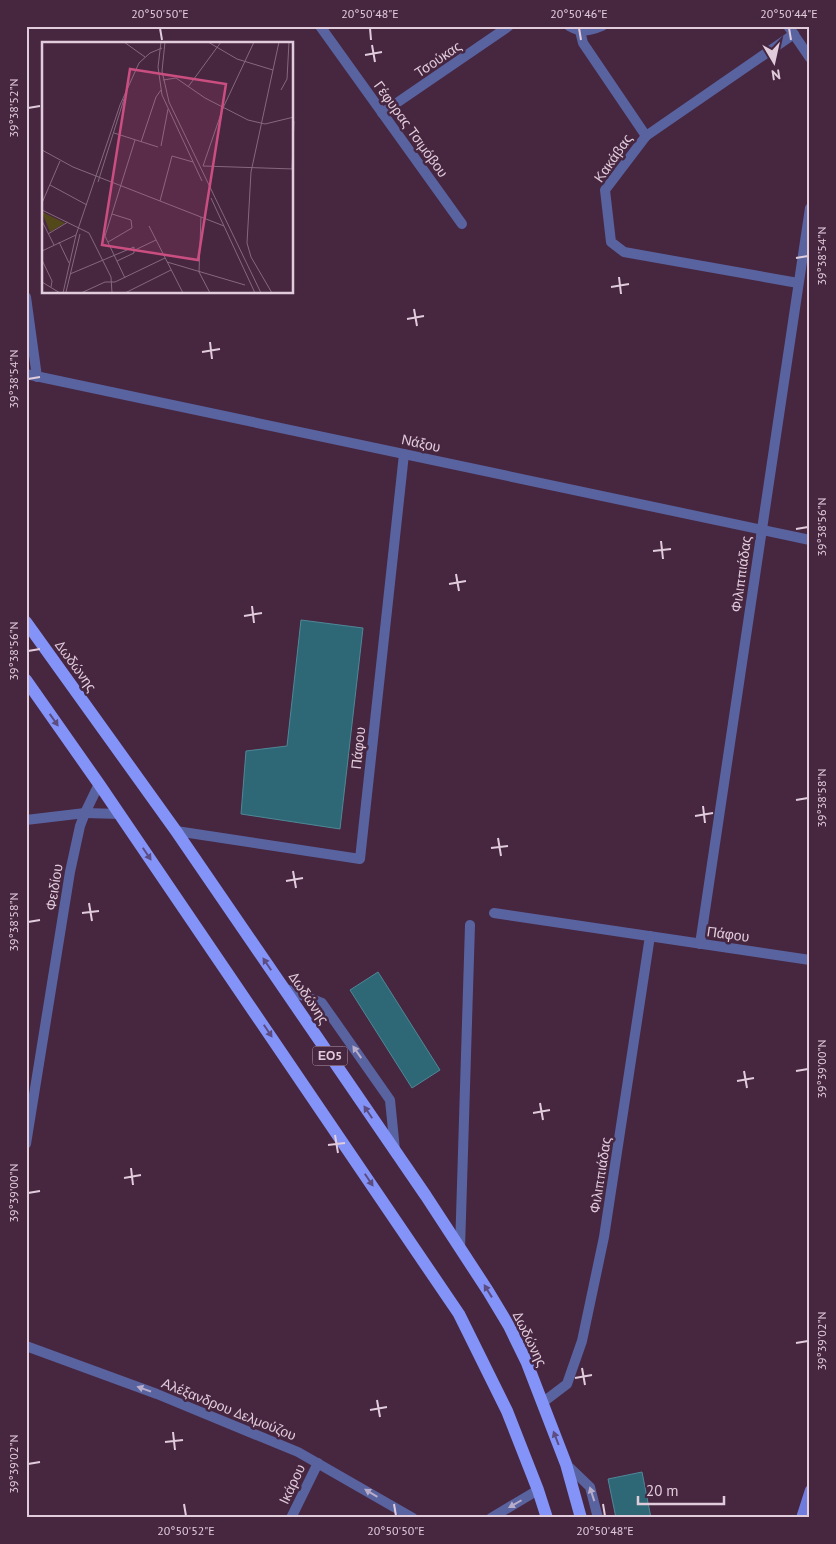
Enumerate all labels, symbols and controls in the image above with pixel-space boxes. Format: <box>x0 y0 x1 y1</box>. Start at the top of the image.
text: 20°50'50"E <box>131 6 189 21</box>
text: 20°50'48"E <box>341 6 399 21</box>
text: 20°50'46"E <box>550 6 608 21</box>
text: 20°50'44"E <box>760 6 818 21</box>
street label: Τσούκας <box>411 37 465 81</box>
north arrow <box>748 38 798 88</box>
inset map <box>42 42 294 294</box>
text: N <box>770 65 782 84</box>
street label: Γέφυρας Τσιμόβου <box>370 77 452 181</box>
text: 39°38'52"N <box>6 78 21 138</box>
street label: Κακάβας <box>590 130 636 186</box>
text: 39°38'54"N <box>814 226 829 286</box>
text: 39°38'54"N <box>6 349 21 409</box>
street label: Νάξου <box>400 430 442 456</box>
text: 39°38'56"N <box>814 497 829 557</box>
street label: Φιλιππιάδας <box>727 534 755 613</box>
text: 39°38'56"N <box>6 621 21 681</box>
street label: Δωδώνης <box>51 637 101 695</box>
one-way arrow <box>49 713 59 727</box>
street label: Πάφου <box>347 726 369 770</box>
text: 39°38'58"N <box>814 768 829 828</box>
one-way arrow <box>142 847 152 860</box>
street label: Φειδίου <box>41 862 67 912</box>
text: 39°38'58"N <box>6 892 21 952</box>
street label: Πάφου <box>706 922 750 946</box>
one-way arrow <box>262 957 272 970</box>
street label: Δωδώνης <box>285 968 333 1028</box>
one-way arrow <box>263 1025 273 1038</box>
text: 39°39'00"N <box>814 1039 829 1099</box>
road number: ΕΟ5 <box>312 1046 348 1066</box>
one-way arrow <box>352 1046 362 1059</box>
one-way arrow <box>363 1105 373 1119</box>
street label: Φιλιππιάδας <box>585 1135 615 1214</box>
text: 39°39'00"N <box>6 1163 21 1223</box>
one-way arrow <box>364 1173 374 1187</box>
one-way arrow <box>483 1285 492 1298</box>
street label: Δωδώνης <box>509 1308 551 1370</box>
text: 39°39'02"N <box>814 1311 829 1371</box>
street label: Αλέξανδρου Δελμούζου <box>159 1374 299 1444</box>
one-way arrow <box>136 1385 151 1393</box>
one-way arrow <box>552 1430 560 1445</box>
text: 39°39'02"N <box>6 1434 21 1494</box>
street label: Ικάρου <box>275 1461 309 1507</box>
scale bar <box>638 1474 725 1506</box>
text: 20 m <box>646 1481 679 1500</box>
one-way arrow <box>587 1487 595 1502</box>
one-way arrow <box>364 1489 377 1498</box>
one-way arrow <box>508 1500 521 1509</box>
text: 20°50'52"E <box>157 1523 215 1538</box>
text: 20°50'50"E <box>367 1523 425 1538</box>
text: 20°50'48"E <box>576 1523 634 1538</box>

